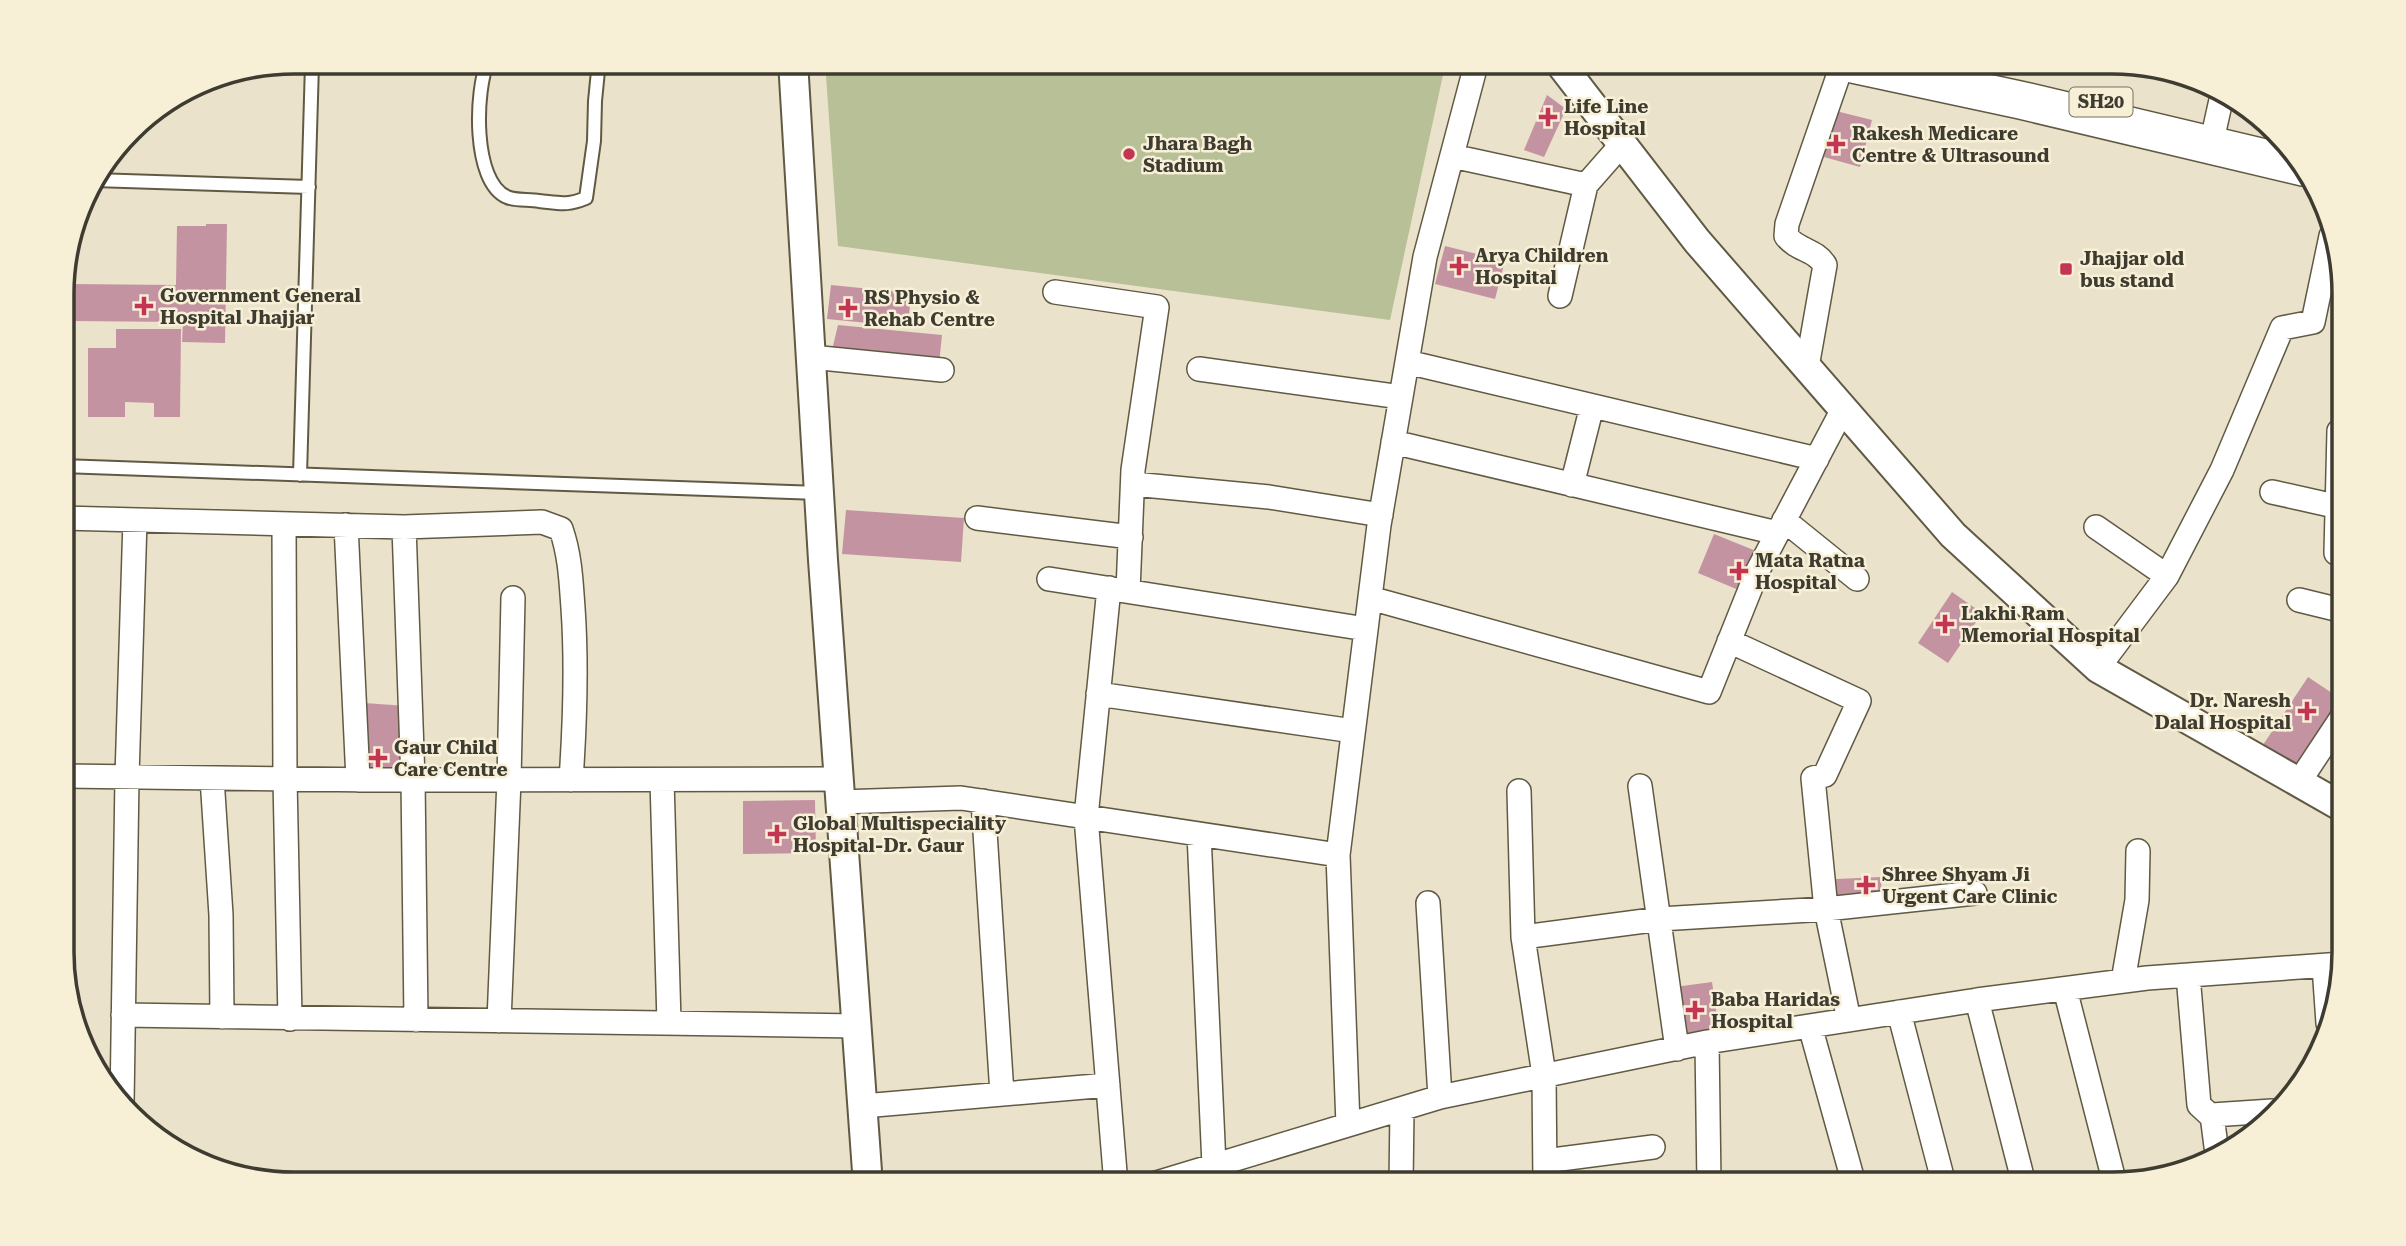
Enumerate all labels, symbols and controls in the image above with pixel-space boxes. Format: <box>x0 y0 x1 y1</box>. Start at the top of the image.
road number: SH20 <box>2070 88 2132 116</box>
place label: Life Line Hospital <box>1564 95 1649 140</box>
marker: Life Line Hospital <box>1538 107 1558 127</box>
place label: Rakesh Medicare Centre & Ultrasound <box>1852 122 2050 167</box>
place label: Jhara Bagh Stadium <box>1143 132 1252 177</box>
marker: Rakesh Medicare Centre & Ultrasound <box>1826 134 1846 154</box>
marker: Jhara Bagh Stadium <box>1121 146 1137 162</box>
place label: Arya Children Hospital <box>1475 244 1609 289</box>
place label: Jhajjar old bus stand <box>2080 247 2184 292</box>
marker: Arya Children Hospital <box>1449 256 1469 276</box>
marker: Jhajjar old bus stand <box>2058 261 2074 277</box>
place label: Government General Hospital Jhajjar <box>160 284 361 329</box>
place label: RS Physio & Rehab Centre <box>864 286 995 331</box>
marker: Government General Hospital Jhajjar <box>134 296 154 316</box>
marker: RS Physio & Rehab Centre <box>838 298 858 318</box>
place label: Mata Ratna Hospital <box>1755 549 1865 594</box>
marker: Mata Ratna Hospital <box>1729 561 1749 581</box>
place label: Lakhi Ram Memorial Hospital <box>1961 602 2140 647</box>
marker: Lakhi Ram Memorial Hospital <box>1935 614 1955 634</box>
place label: Dr. Naresh Dalal Hospital <box>2155 689 2291 734</box>
marker: Dr. Naresh Dalal Hospital <box>2297 701 2317 721</box>
place label: Gaur Child Care Centre <box>394 736 508 781</box>
marker: Gaur Child Care Centre <box>368 748 388 768</box>
place label: Global Multispeciality Hospital-Dr. Gaur <box>793 812 1007 857</box>
marker: Global Multispeciality Hospital-Dr. Gaur <box>767 824 787 844</box>
place label: Shree Shyam Ji Urgent Care Clinic <box>1882 863 2058 908</box>
marker: Shree Shyam Ji Urgent Care Clinic <box>1856 875 1876 895</box>
place label: Baba Haridas Hospital <box>1711 988 1840 1033</box>
marker: Baba Haridas Hospital <box>1685 1000 1705 1020</box>

